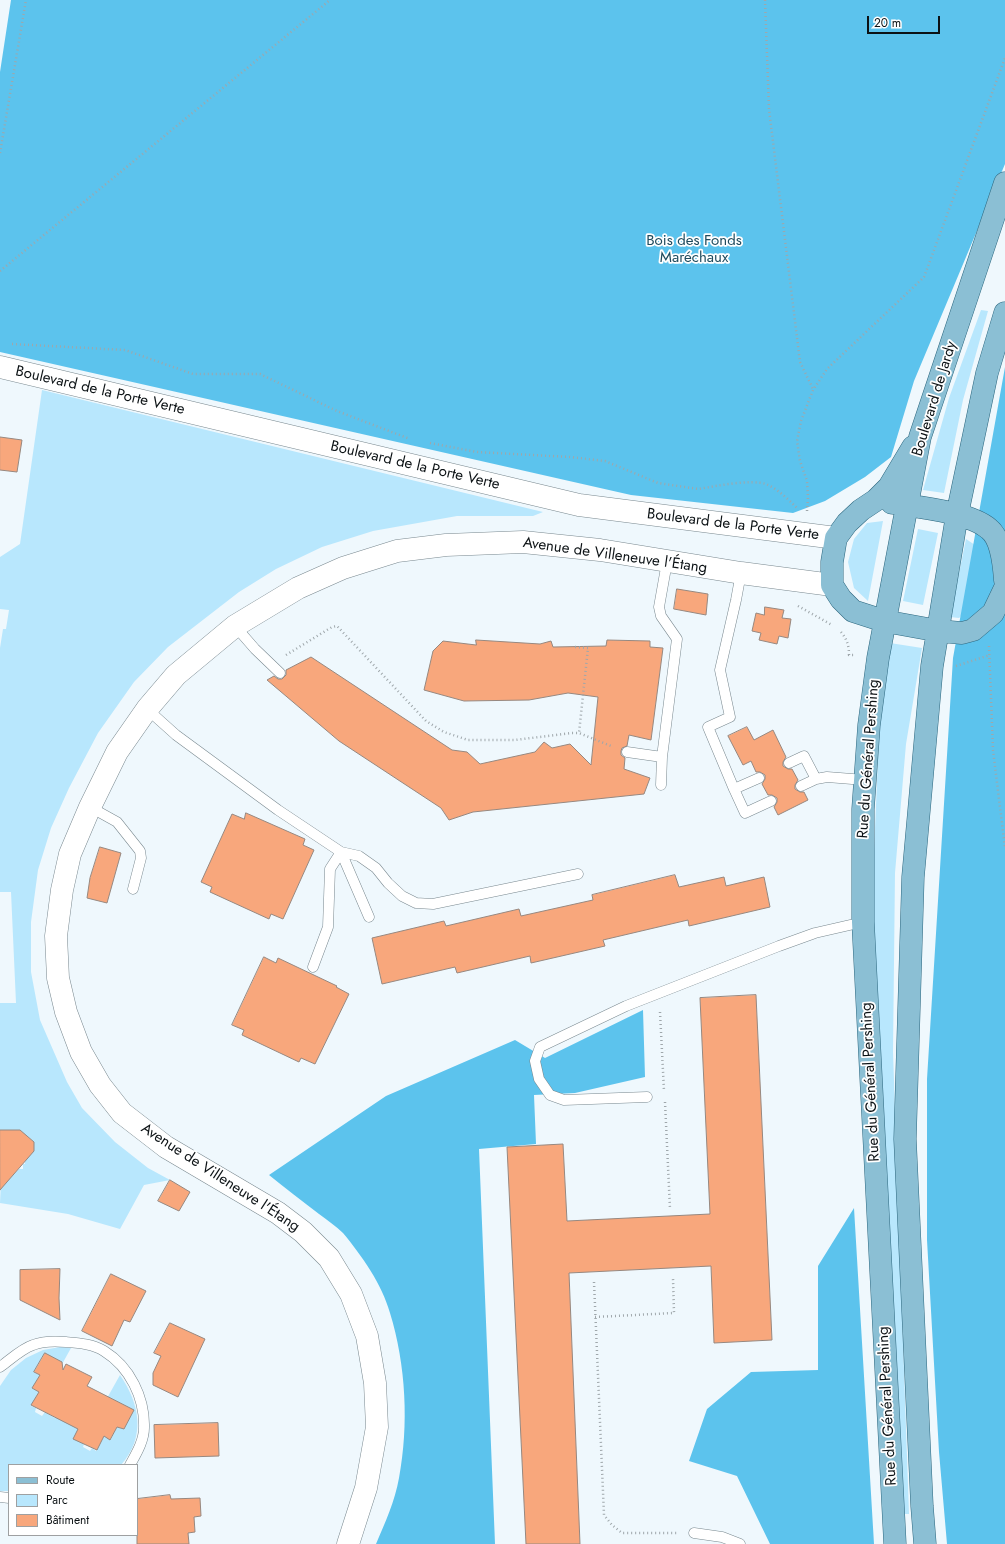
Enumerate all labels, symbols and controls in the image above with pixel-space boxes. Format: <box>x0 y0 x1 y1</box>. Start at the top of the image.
scale bar <box>869 8 942 34</box>
text: 20 m <box>874 14 901 32</box>
park label: Bois des Fonds Maréchaux <box>646 232 742 267</box>
street label: Boulevard de Jardy <box>909 339 961 459</box>
street label: Boulevard de la Porte Verte <box>14 363 186 419</box>
street label: Boulevard de la Porte Verte <box>329 438 501 494</box>
street label: Boulevard de la Porte Verte <box>646 506 820 544</box>
street label: Avenue de Villeneuve l'Étang <box>522 534 708 578</box>
street label: Rue du Général Pershing <box>854 679 884 839</box>
street label: Rue du Général Pershing <box>858 1002 884 1162</box>
street label: Avenue de Villeneuve l'Étang <box>137 1120 303 1236</box>
street label: Rue du Général Pershing <box>875 1326 901 1486</box>
legend <box>8 1464 138 1536</box>
text: Route <box>46 1471 75 1489</box>
text: Parc <box>46 1491 68 1509</box>
text: Bâtiment <box>46 1511 89 1529</box>

